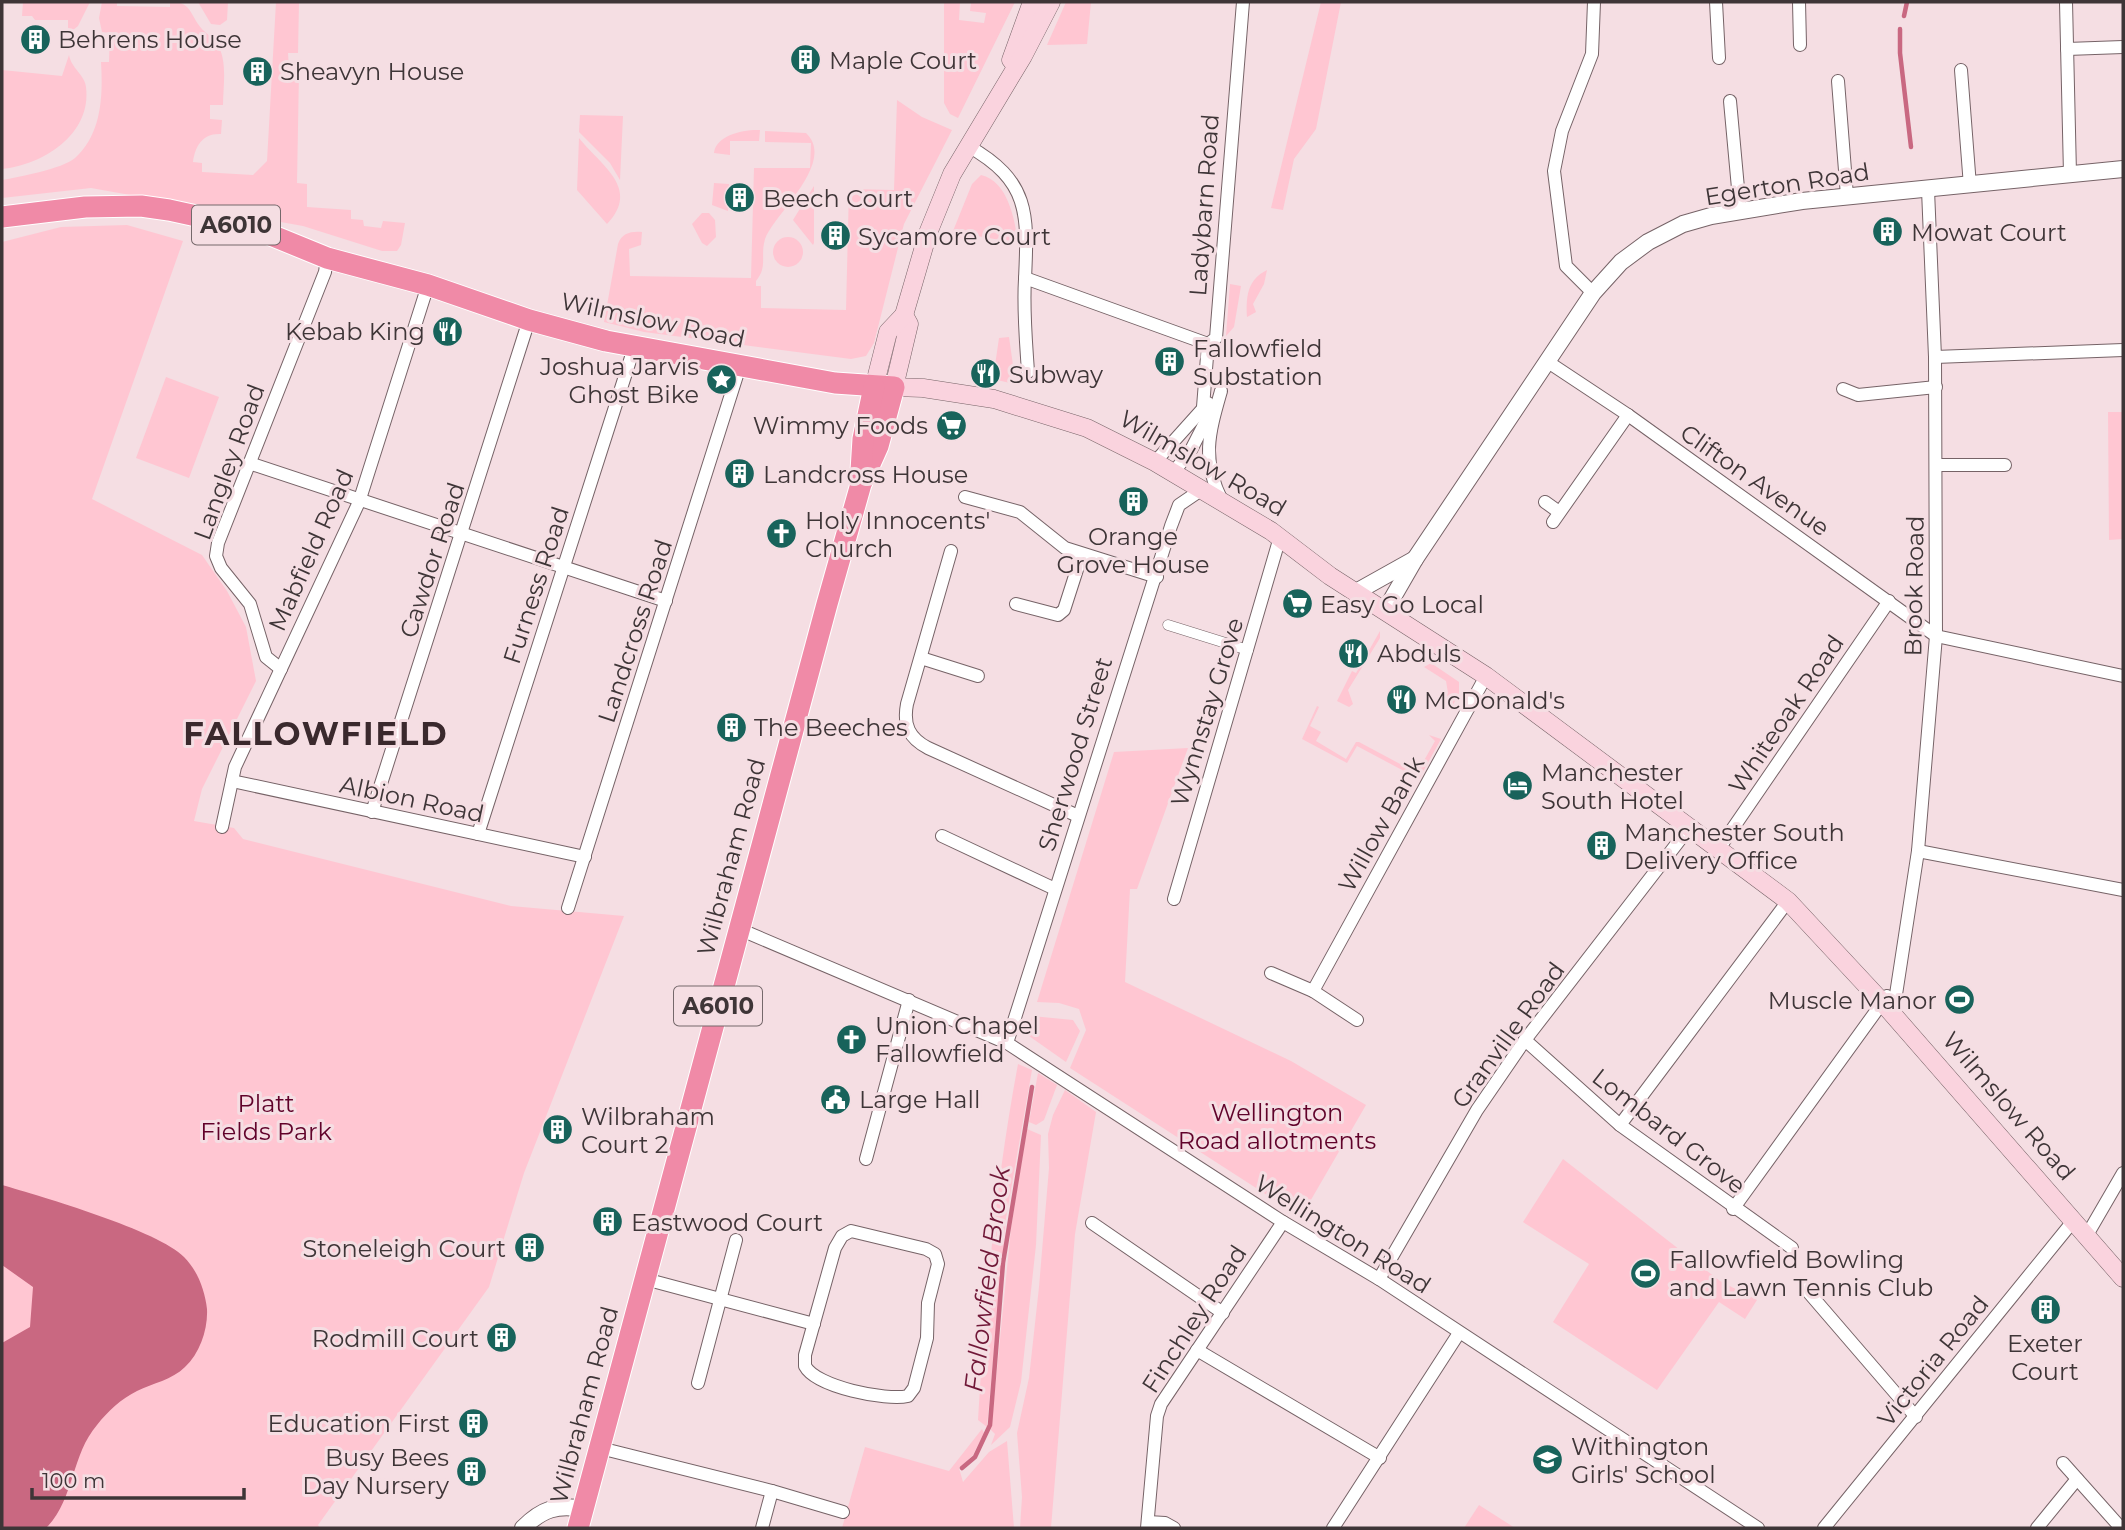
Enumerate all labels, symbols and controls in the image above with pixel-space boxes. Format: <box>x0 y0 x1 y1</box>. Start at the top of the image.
building icon: Behrens House <box>18 22 52 56</box>
place label: Behrens House <box>58 25 242 54</box>
building icon: Maple Court <box>789 43 823 77</box>
place label: Maple Court <box>829 46 977 75</box>
building icon: Sheavyn House <box>240 54 274 88</box>
place label: Sheavyn House <box>280 57 464 86</box>
street label: Ladybarn Road <box>1183 113 1225 297</box>
street label: Egerton Road <box>1703 157 1871 211</box>
building icon: Beech Court <box>723 181 757 215</box>
place label: Beech Court <box>763 184 914 213</box>
road number: A6010 <box>192 206 280 244</box>
building icon: Mowat Court <box>1871 215 1905 249</box>
place label: Mowat Court <box>1911 218 2067 247</box>
building icon: Sycamore Court <box>818 219 852 253</box>
place label: Sycamore Court <box>858 222 1051 251</box>
street label: Wilmslow Road <box>558 286 748 354</box>
restaurant icon: Kebab King <box>431 314 465 348</box>
place label: Kebab King <box>285 317 425 346</box>
place label: Fallowfield Substation <box>1193 334 1323 391</box>
building icon: Fallowfield Substation <box>1153 345 1187 379</box>
place label: Joshua Jarvis Ghost Bike <box>539 352 699 409</box>
restaurant icon: Subway <box>969 357 1003 391</box>
place label: Subway <box>1009 360 1103 389</box>
place icon: Joshua Jarvis Ghost Bike <box>705 363 739 397</box>
street label: Langley Road <box>187 380 271 544</box>
street label: Wilmslow Road <box>1115 404 1291 522</box>
supermarket icon: Wimmy Foods <box>934 408 968 442</box>
place label: Wimmy Foods <box>753 411 928 440</box>
street label: Clifton Avenue <box>1675 418 1835 542</box>
building icon: Landcross House <box>723 457 757 491</box>
place label: Landcross House <box>763 460 968 489</box>
street label: Mabfield Road <box>262 465 360 635</box>
street label: Cawdor Road <box>393 479 471 641</box>
building icon: Orange Grove House <box>1116 485 1150 519</box>
street label: Furness Road <box>497 503 575 667</box>
place label: Holy Innocents' Church <box>805 506 990 563</box>
street label: Brook Road <box>1898 515 1930 657</box>
church icon: Holy Innocents' Church <box>765 517 799 551</box>
place label: Orange Grove House <box>1057 522 1209 579</box>
street label: Landcross Road <box>592 536 678 726</box>
supermarket icon: Easy Go Local <box>1280 587 1314 621</box>
place label: Easy Go Local <box>1320 590 1484 619</box>
street label: Wynnstay Grove <box>1165 614 1249 810</box>
street label: Whiteoak Road <box>1722 629 1850 799</box>
restaurant icon: Abduls <box>1337 636 1371 670</box>
place label: Abduls <box>1377 639 1461 668</box>
street label: Sherwood Street <box>1032 653 1118 855</box>
restaurant icon: McDonald's <box>1384 683 1418 717</box>
place label: McDonald's <box>1424 686 1565 715</box>
building icon: The Beeches <box>714 710 748 744</box>
place label: The Beeches <box>754 713 908 742</box>
district label: FALLOWFIELD <box>183 714 449 753</box>
street label: Willow Bank <box>1332 751 1430 897</box>
street label: Wilbraham Road <box>691 755 771 959</box>
place label: Manchester South Hotel <box>1541 758 1684 815</box>
hotel icon: Manchester South Hotel <box>1501 769 1535 803</box>
street label: Albion Road <box>337 770 487 828</box>
place label: Manchester South Delivery Office <box>1624 818 1845 875</box>
building icon: Manchester South Delivery Office <box>1584 829 1618 863</box>
street label: Granville Road <box>1445 956 1571 1114</box>
sports icon: Muscle Manor <box>1943 983 1977 1017</box>
place label: Muscle Manor <box>1768 986 1937 1015</box>
road number: A6010 <box>674 987 762 1026</box>
place label: Union Chapel Fallowfield <box>875 1011 1039 1068</box>
church icon: Union Chapel Fallowfield <box>835 1022 869 1056</box>
street label: Wilmslow Road <box>1937 1026 2081 1186</box>
street label: Lombard Grove <box>1587 1062 1751 1200</box>
public building icon: Large Hall <box>819 1082 853 1116</box>
place label: Large Hall <box>859 1085 980 1114</box>
park label: Platt Fields Park <box>200 1089 332 1146</box>
park label: Wellington Road allotments <box>1178 1098 1376 1155</box>
place label: Wilbraham Court 2 <box>581 1102 715 1159</box>
building icon: Wilbraham Court 2 <box>541 1113 575 1147</box>
water label: Fallowfield Brook <box>957 1163 1017 1394</box>
street label: Wellington Road <box>1250 1168 1436 1300</box>
building icon: Eastwood Court <box>591 1205 625 1239</box>
place label: Eastwood Court <box>631 1208 823 1237</box>
building icon: Stoneleigh Court <box>512 1231 546 1265</box>
place label: Stoneleigh Court <box>302 1234 506 1263</box>
street label: Finchley Road <box>1135 1240 1253 1398</box>
place label: Fallowfield Bowling and Lawn Tennis Club <box>1669 1245 1933 1302</box>
sports icon: Fallowfield Bowling and Lawn Tennis Club <box>1629 1256 1663 1290</box>
street label: Victoria Road <box>1871 1290 1995 1432</box>
building icon: Exeter Court <box>2028 1292 2062 1326</box>
street label: Wilbraham Road <box>544 1303 624 1507</box>
building icon: Rodmill Court <box>485 1321 519 1355</box>
place label: Rodmill Court <box>312 1324 479 1353</box>
place label: Exeter Court <box>2007 1329 2083 1386</box>
building icon: Education First <box>456 1406 490 1440</box>
place label: Education First <box>268 1409 450 1438</box>
place label: Withington Girls' School <box>1571 1432 1716 1489</box>
place label: Busy Bees Day Nursery <box>302 1443 449 1500</box>
school or university icon: Withington Girls' School <box>1531 1443 1565 1477</box>
building icon: Busy Bees Day Nursery <box>455 1454 489 1488</box>
scale bar <box>32 1456 243 1500</box>
text: 100 m <box>42 1468 105 1493</box>

